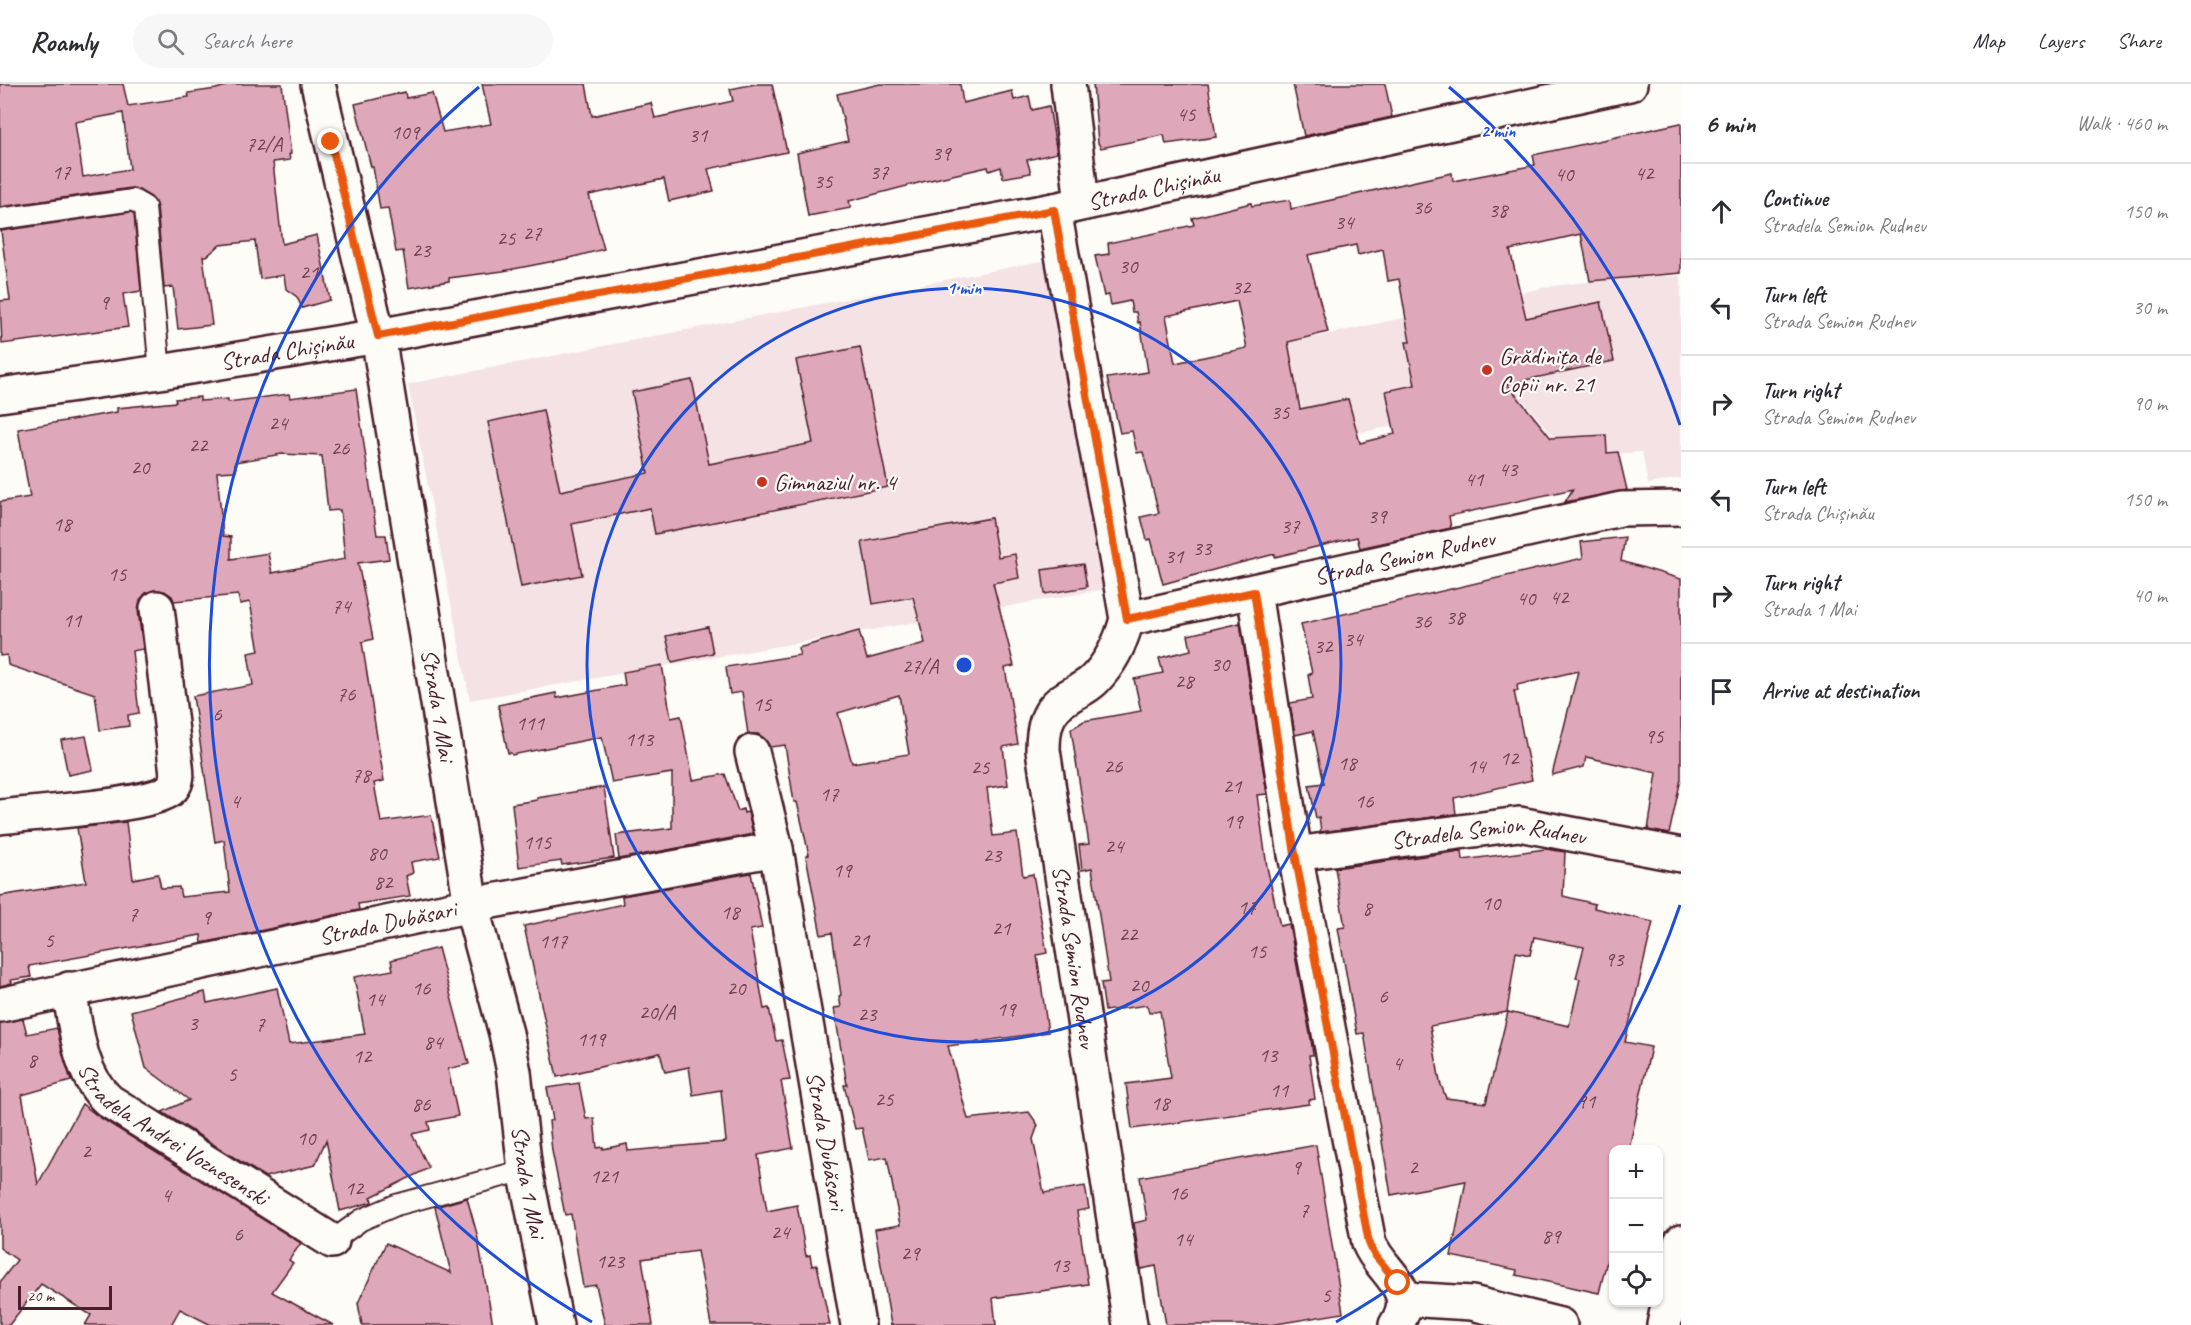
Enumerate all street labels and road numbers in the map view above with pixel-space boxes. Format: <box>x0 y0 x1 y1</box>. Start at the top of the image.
street label: Strada Chișinău <box>1085 159 1224 217</box>
street label: Strada Chișinău <box>218 325 357 377</box>
street label: Strada Semion Rudnev <box>1311 522 1499 592</box>
street label: Strada 1 Mai <box>414 647 463 766</box>
street label: Stradela Semion Rudnev <box>1389 808 1590 856</box>
street label: Strada Semion Rudnev <box>1046 864 1103 1052</box>
street label: Strada Dubăsari <box>316 893 461 952</box>
street label: Stradela Andrei Voznesenski <box>71 1059 277 1214</box>
street label: Strada Dubăsari <box>800 1069 853 1215</box>
street label: Strada 1 Mai <box>505 1124 554 1243</box>

